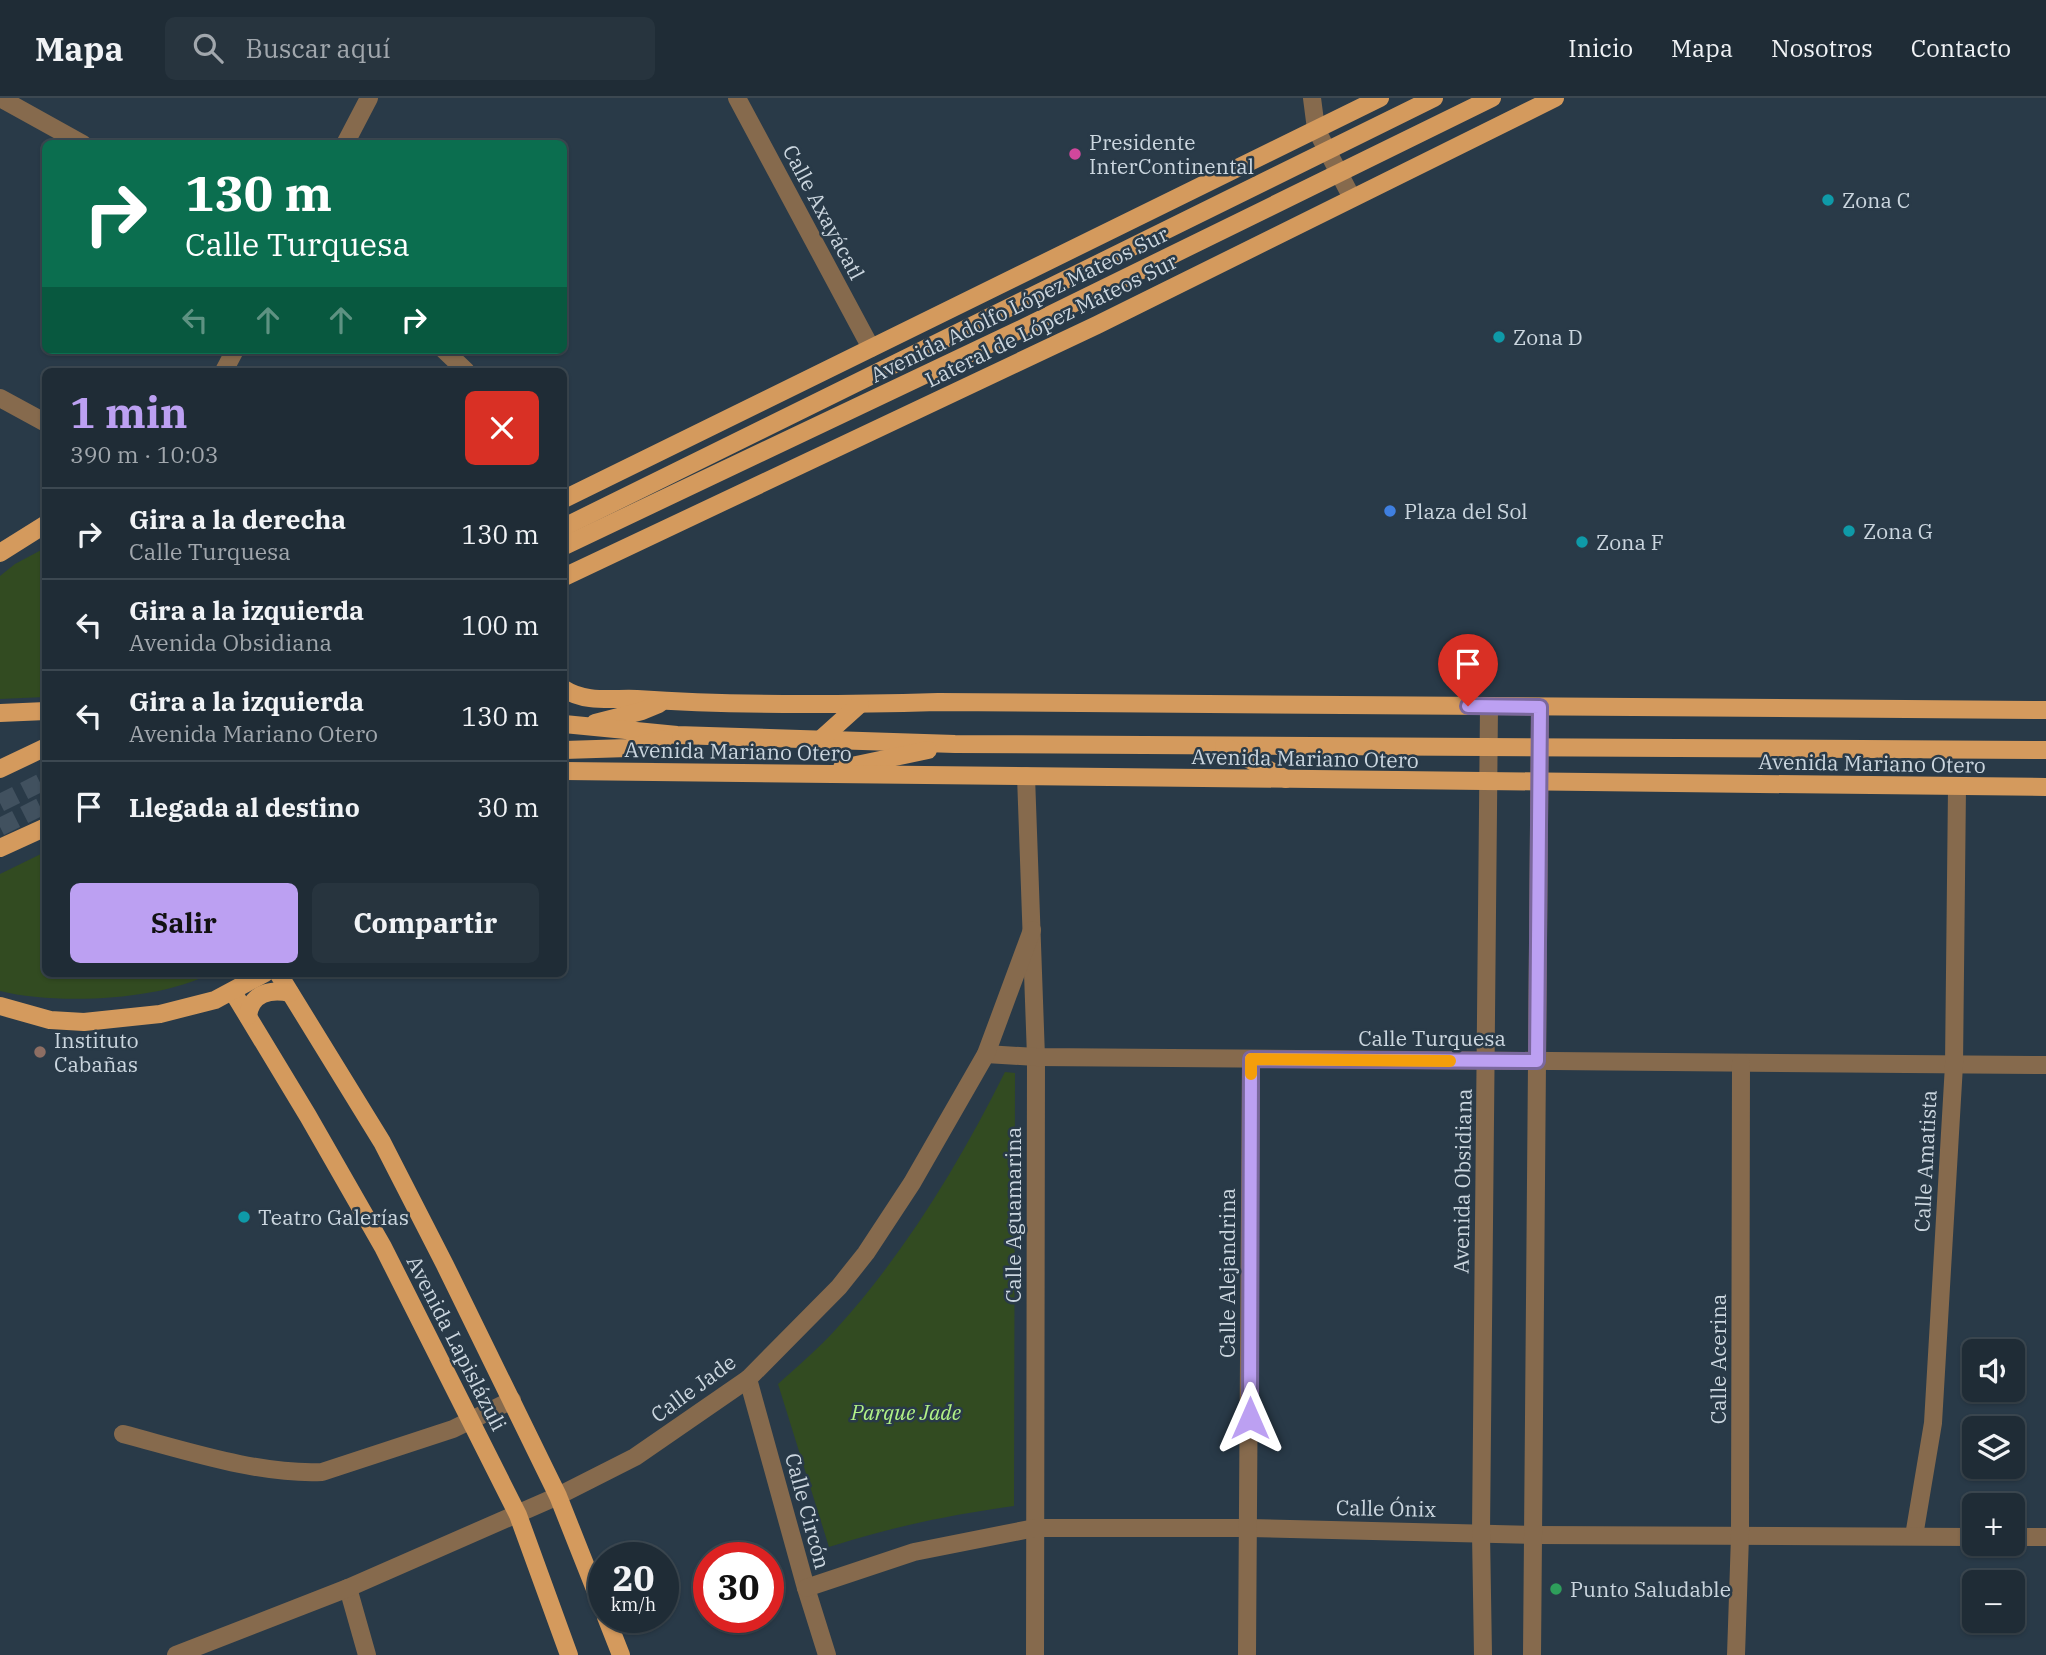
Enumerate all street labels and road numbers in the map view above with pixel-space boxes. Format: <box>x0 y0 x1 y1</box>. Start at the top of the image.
street label: Calle Axayácatl <box>777 140 871 284</box>
street label: Avenida Adolfo López Mateos Sur <box>865 219 1173 389</box>
street label: Lateral de López Mateos Sur <box>920 246 1182 393</box>
street label: Avenida Mariano Otero <box>624 735 852 767</box>
street label: Avenida Mariano Otero <box>1191 742 1419 774</box>
street label: Avenida Mariano Otero <box>1758 747 1986 779</box>
street label: Calle Turquesa <box>1358 1024 1506 1052</box>
street label: Avenida Obsidiana <box>1446 1088 1478 1274</box>
street label: Calle Amatista <box>1907 1089 1943 1233</box>
street label: Calle Aguamarina <box>999 1127 1027 1303</box>
street label: Calle Alejandrina <box>1213 1188 1241 1358</box>
street label: Avenida Lapislázuli <box>401 1251 513 1435</box>
street label: Calle Acerina <box>1704 1294 1732 1424</box>
street label: Calle Jade <box>645 1348 741 1428</box>
street label: Calle Circón <box>779 1450 837 1572</box>
street label: Calle Ónix <box>1336 1493 1437 1523</box>

